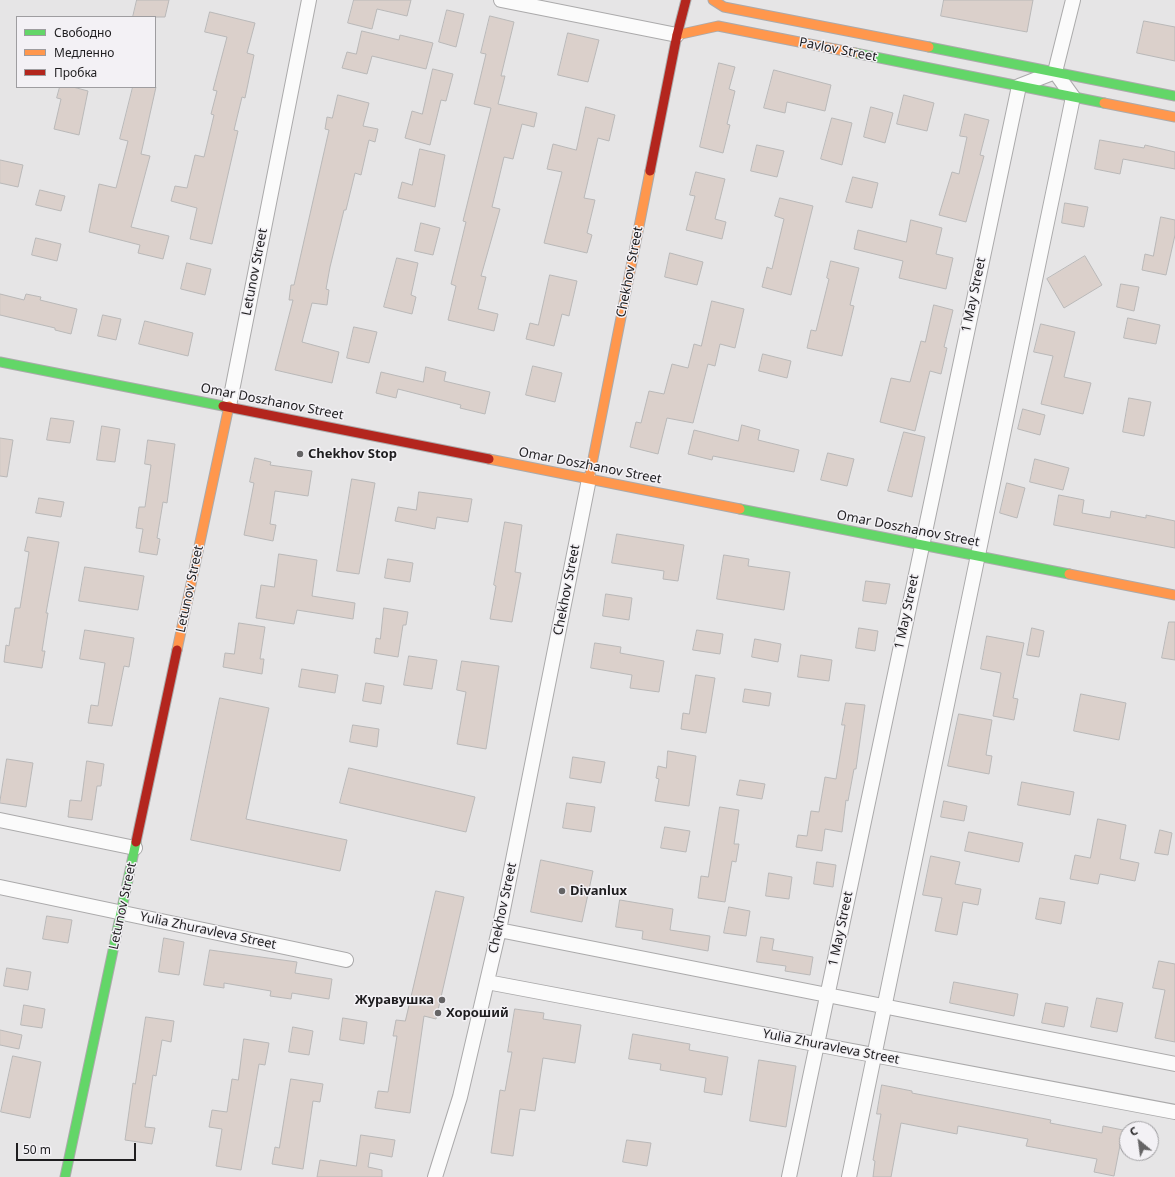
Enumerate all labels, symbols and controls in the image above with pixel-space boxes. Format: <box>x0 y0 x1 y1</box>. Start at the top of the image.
legend <box>16 16 156 88</box>
text: Свободно <box>54 24 112 41</box>
street label: Pavlov Street <box>798 35 878 65</box>
text: Медленно <box>54 44 114 61</box>
text: Пробка <box>54 64 97 81</box>
street label: Chekhov Street <box>614 225 646 319</box>
street label: Letunov Street <box>239 227 271 317</box>
street label: 1 May Street <box>958 256 990 334</box>
street label: Omar Doszhanov Street <box>199 380 345 424</box>
street label: Omar Doszhanov Street <box>517 444 663 488</box>
place label: Chekhov Stop <box>308 446 397 462</box>
marker: Chekhov Stop <box>295 449 305 459</box>
street label: Omar Doszhanov Street <box>835 507 981 551</box>
street label: Chekhov Street <box>551 543 583 637</box>
street label: Letunov Street <box>173 544 207 634</box>
street label: 1 May Street <box>891 573 923 651</box>
street label: Letunov Street <box>106 861 140 951</box>
street label: Chekhov Street <box>486 861 520 955</box>
place label: Divanlux <box>570 883 627 899</box>
marker: Divanlux <box>557 886 567 896</box>
street label: 1 May Street <box>825 890 857 968</box>
street label: Yulia Zhuravleva Street <box>138 909 278 953</box>
place label: Журавушка <box>355 992 434 1008</box>
marker: Журавушка <box>437 995 447 1005</box>
place label: Хороший <box>446 1005 509 1021</box>
marker: Хороший <box>433 1008 443 1018</box>
street label: Yulia Zhuravleva Street <box>761 1026 901 1068</box>
north arrow <box>1119 1121 1159 1161</box>
text: С <box>1127 1123 1140 1139</box>
scale bar <box>18 1135 138 1161</box>
text: 50 m <box>23 1141 51 1158</box>

